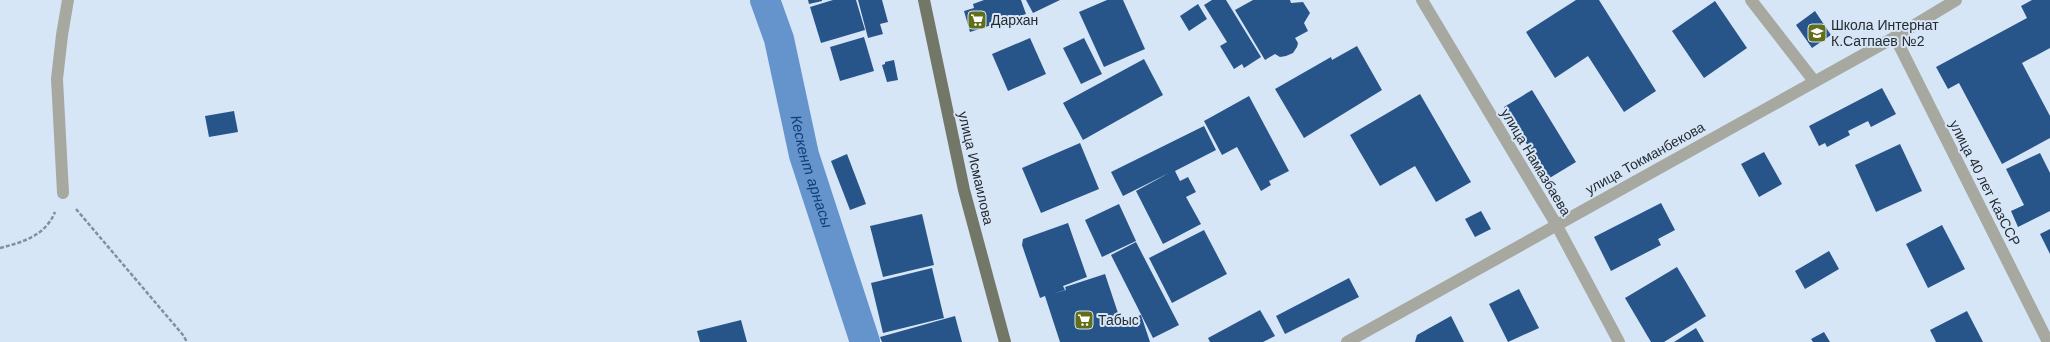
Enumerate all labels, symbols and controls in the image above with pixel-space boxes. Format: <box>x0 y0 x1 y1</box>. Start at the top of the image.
supermarket icon: Дархан <box>966 9 988 31</box>
place label: Дархан <box>991 12 1038 28</box>
place label: Школа Интернат К.Сатпаев №2 <box>1831 17 1939 49</box>
school or university icon: Школа Интернат К.Сатпаев №2 <box>1806 22 1828 44</box>
street label: улица Намазбаева <box>1498 106 1574 219</box>
street label: улица Исмаилова <box>955 110 997 226</box>
water label: Кескент арнасы <box>788 114 836 230</box>
street label: улица 40 лет КазССР <box>1946 117 2024 249</box>
street label: улица Токманбекова <box>1583 118 1708 197</box>
supermarket icon: Табыс <box>1073 309 1095 331</box>
place label: Табыс <box>1098 312 1139 328</box>

